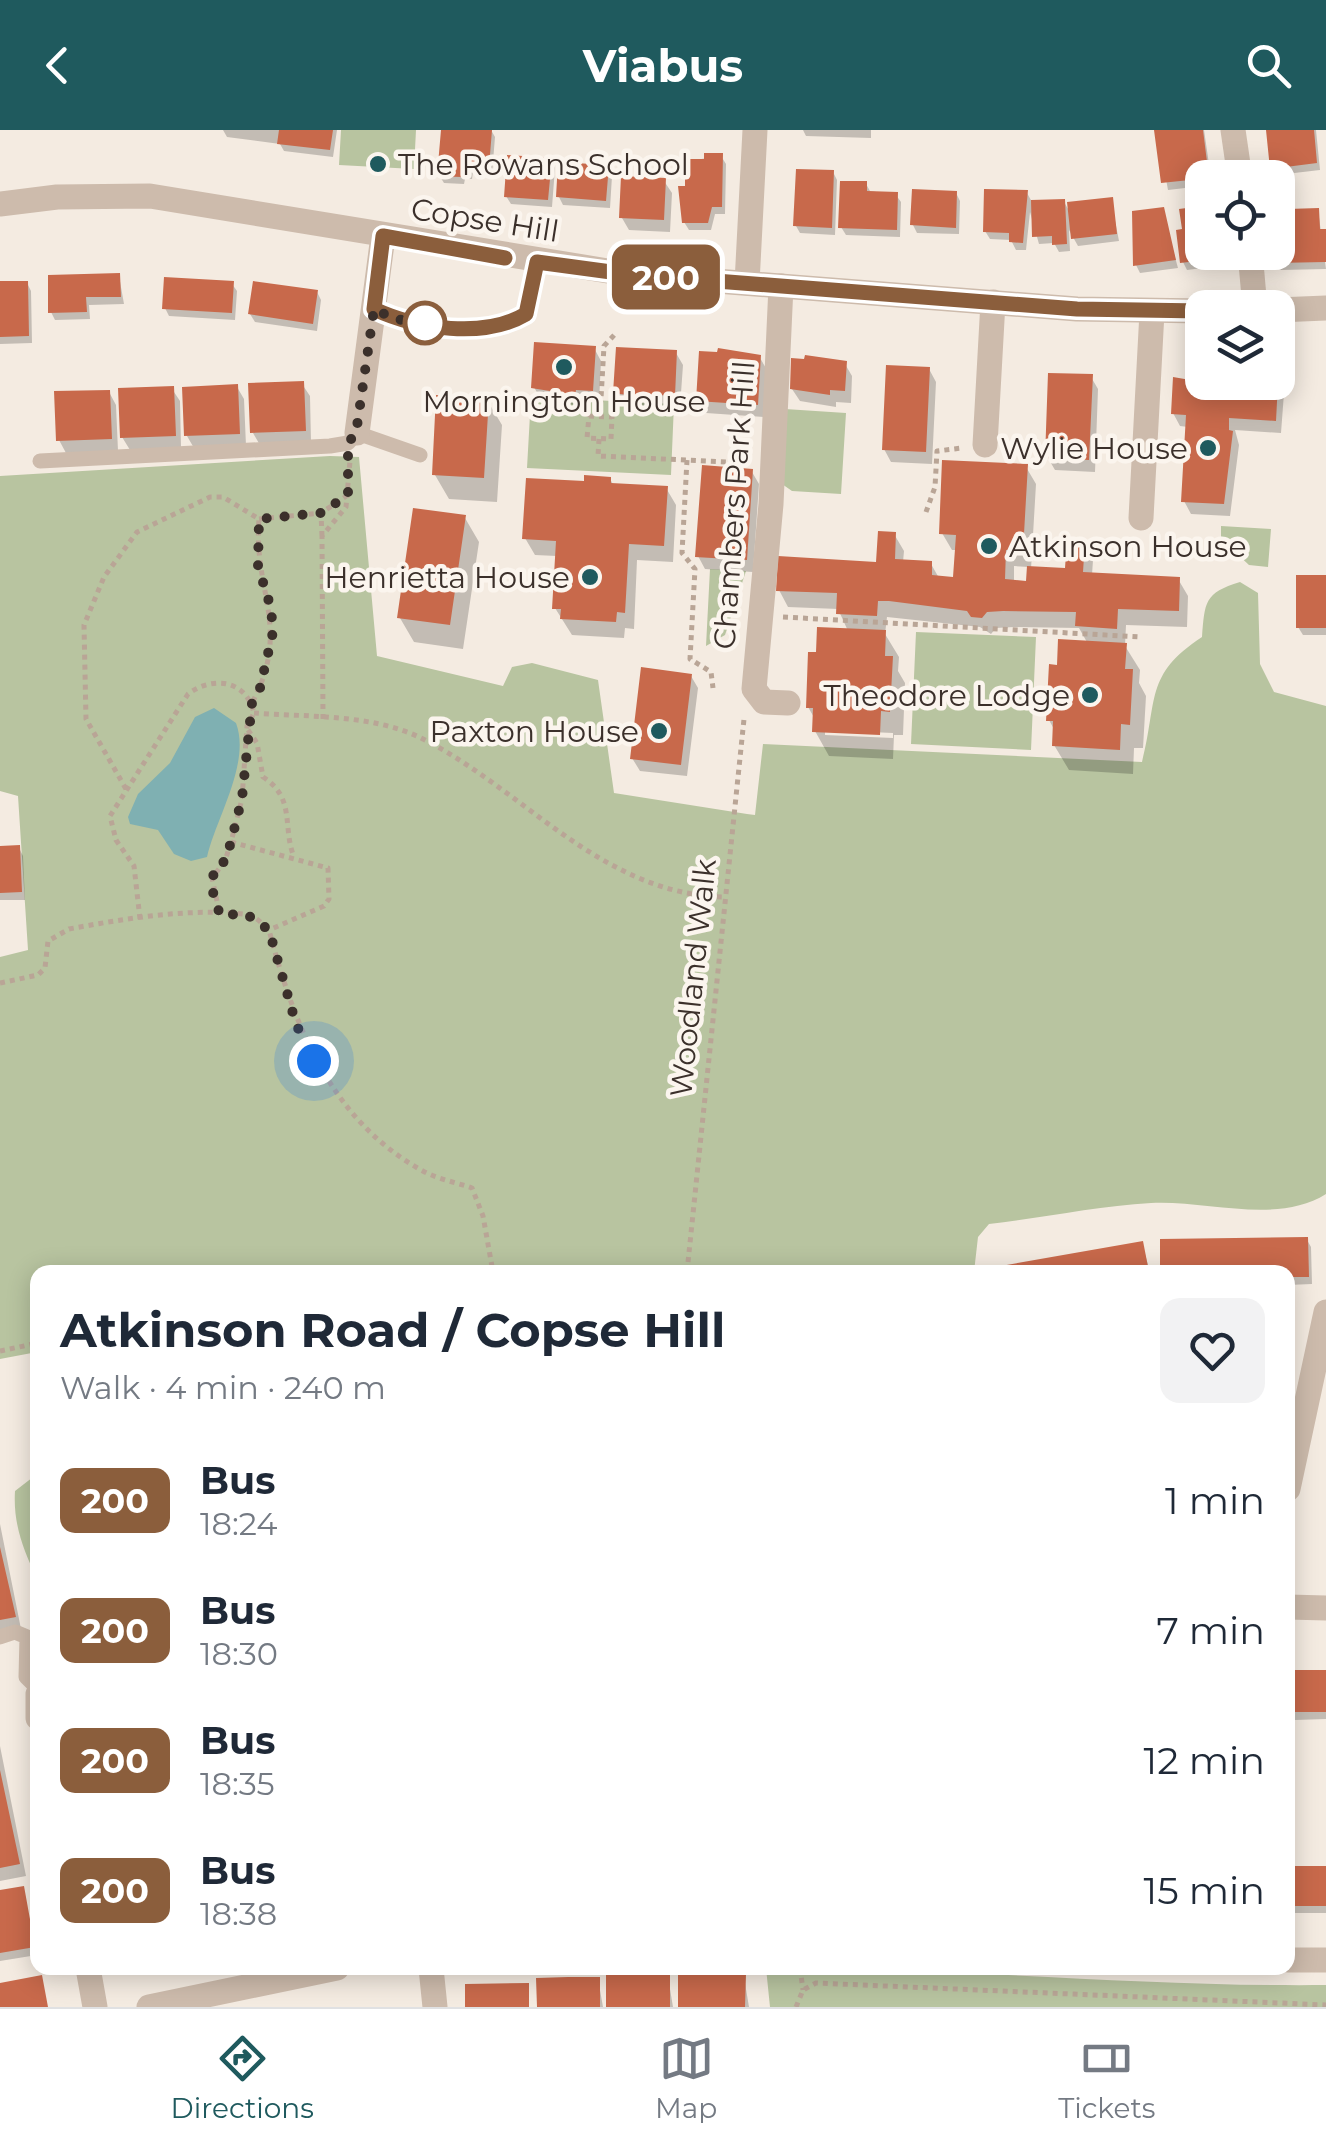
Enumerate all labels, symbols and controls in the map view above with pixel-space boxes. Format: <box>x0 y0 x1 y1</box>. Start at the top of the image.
icon: back <box>30 38 85 93</box>
text: Viabus <box>583 38 743 93</box>
icon: search <box>1241 38 1296 93</box>
place label: The Rowans School <box>398 146 689 183</box>
marker: The Rowans School <box>367 153 389 175</box>
map controls <box>1185 160 1295 400</box>
button: locate <box>1185 160 1295 270</box>
street label: Copse Hill <box>409 190 561 250</box>
line badge: 200 <box>608 244 724 310</box>
text: 200 <box>632 256 700 299</box>
button: layers <box>1185 290 1295 400</box>
unlabelled marker <box>404 302 446 344</box>
marker: Mornington House <box>553 356 575 378</box>
street label: Chambers Park Hill <box>705 360 763 650</box>
place label: Mornington House <box>422 383 706 420</box>
place label: Wylie House <box>1000 430 1188 467</box>
marker: Wylie House <box>1197 437 1219 459</box>
place label: Atkinson House <box>1009 528 1247 565</box>
marker: Atkinson House <box>978 535 1000 557</box>
place label: Henrietta House <box>324 559 570 596</box>
marker: Henrietta House <box>579 566 601 588</box>
place label: Theodore Lodge <box>824 677 1070 714</box>
marker: Theodore Lodge <box>1079 684 1101 706</box>
place label: Paxton House <box>430 713 639 750</box>
marker: Paxton House <box>648 720 670 742</box>
street label: Woodland Walk <box>662 857 724 1099</box>
your location <box>289 1036 339 1086</box>
button: heart <box>1160 1298 1265 1403</box>
text: Atkinson Road / Copse Hill <box>60 1301 725 1359</box>
text: Walk · 4 min · 240 m <box>60 1368 386 1407</box>
text: Bus <box>200 1457 275 1504</box>
text: 1 min <box>1165 1477 1265 1524</box>
text: 200 <box>81 1479 149 1522</box>
text: 18:24 <box>200 1504 277 1543</box>
text: Bus <box>200 1587 275 1634</box>
text: 7 min <box>1156 1607 1265 1654</box>
text: 200 <box>81 1609 149 1652</box>
text: 18:30 <box>200 1634 278 1673</box>
text: Bus <box>200 1717 275 1764</box>
text: 12 min <box>1144 1737 1265 1784</box>
text: 200 <box>81 1739 149 1782</box>
text: 18:35 <box>200 1764 275 1803</box>
text: Bus <box>200 1847 275 1894</box>
text: 15 min <box>1144 1867 1265 1914</box>
text: 200 <box>81 1869 149 1912</box>
text: 18:38 <box>200 1894 277 1933</box>
tab: Directions <box>171 2031 314 2125</box>
tab: Map <box>655 2031 717 2125</box>
tab: Tickets <box>1058 2031 1155 2125</box>

